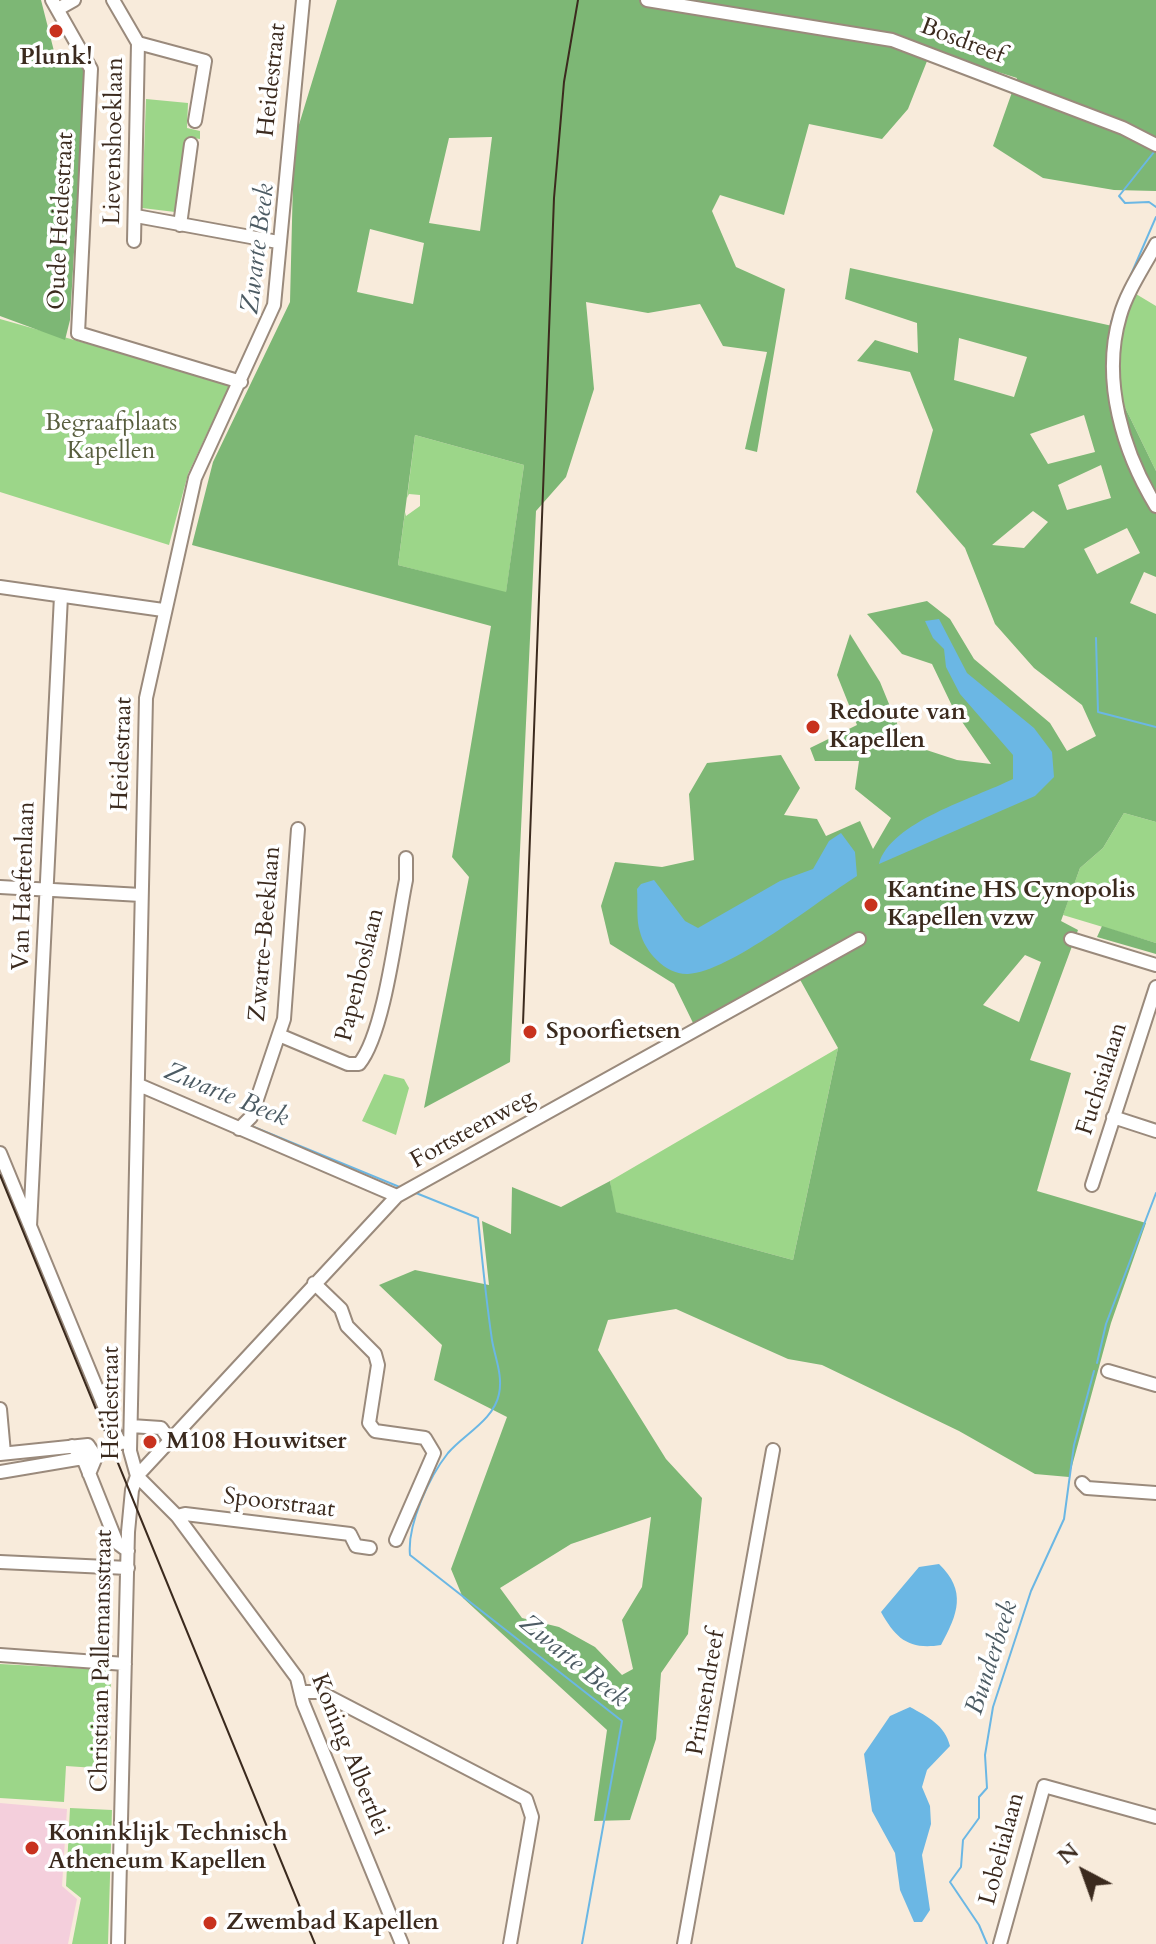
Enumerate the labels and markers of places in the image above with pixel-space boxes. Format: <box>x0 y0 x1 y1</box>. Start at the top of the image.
marker: Plunk! <box>47 22 65 40</box>
place label: Plunk! <box>19 44 93 72</box>
place label: Redoute van Kapellen <box>829 699 966 755</box>
marker: Redoute van Kapellen <box>804 718 822 736</box>
place label: Kantine HS Cynopolis Kapellen vzw <box>887 877 1135 933</box>
marker: Kantine HS Cynopolis Kapellen vzw <box>862 896 880 914</box>
place label: Spoorfietsen <box>546 1018 681 1046</box>
marker: Spoorfietsen <box>521 1023 539 1041</box>
place label: M108 Houwitser <box>166 1428 347 1456</box>
marker: M108 Houwitser <box>141 1433 159 1451</box>
place label: Koninklijk Technisch Atheneum Kapellen <box>48 1820 288 1876</box>
marker: Koninklijk Technisch Atheneum Kapellen <box>23 1839 41 1857</box>
place label: Zwembad Kapellen <box>226 1909 439 1937</box>
marker: Zwembad Kapellen <box>201 1914 219 1932</box>

